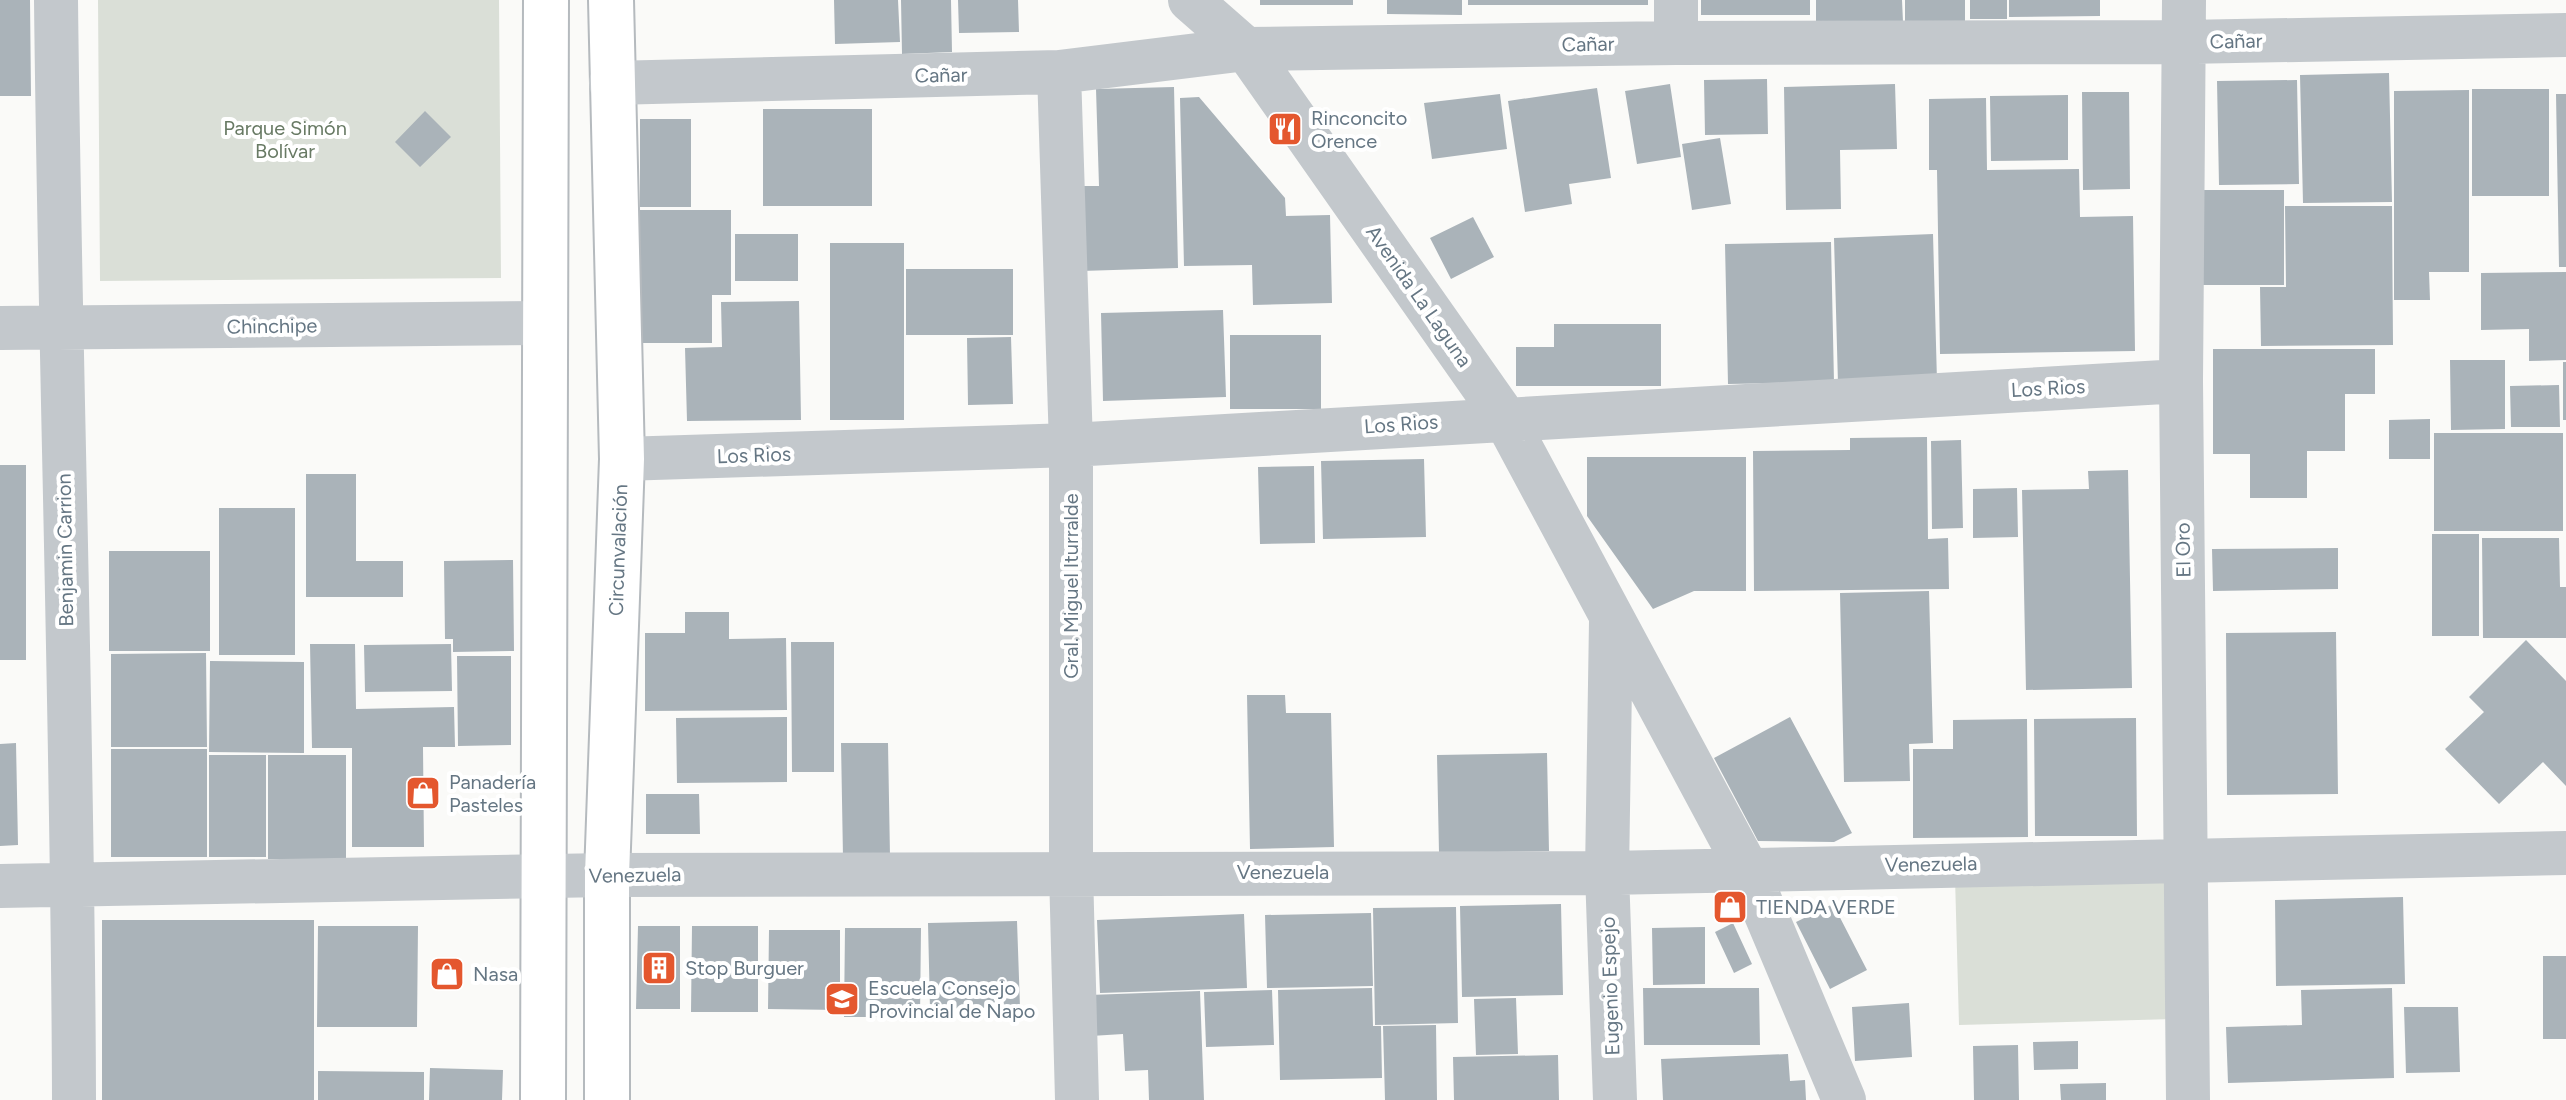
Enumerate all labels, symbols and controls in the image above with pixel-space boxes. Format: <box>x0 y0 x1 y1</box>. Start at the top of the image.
street label: Cañar <box>2209 29 2263 53</box>
street label: Cañar <box>1561 32 1615 56</box>
street label: Cañar <box>914 63 968 87</box>
place label: Rinconcito Orence <box>1311 106 1407 153</box>
restaurant icon: Rinconcito Orence <box>1266 110 1304 148</box>
park label: Parque Simón Bolívar <box>223 116 347 163</box>
street label: Avenida La Laguna <box>1361 221 1477 371</box>
street label: Chinchipe <box>226 313 318 339</box>
street label: Los Rios <box>2010 374 2086 402</box>
street label: Los Rios <box>1363 409 1439 439</box>
street label: Los Rios <box>716 442 792 468</box>
street label: Benjamin Carrion <box>52 473 78 627</box>
street label: Circunvalación <box>604 484 632 616</box>
street label: Gral. Miguel Iturralde <box>1059 493 1083 679</box>
street label: El Oro <box>2171 522 2195 578</box>
place label: Panadería Pasteles <box>449 770 536 817</box>
shop icon: Panadería Pasteles <box>404 774 442 812</box>
street label: Venezuela <box>1885 851 1977 877</box>
street label: Venezuela <box>1237 860 1329 884</box>
street label: Venezuela <box>589 862 681 888</box>
shop icon: TIENDA VERDE <box>1711 888 1749 926</box>
place label: TIENDA VERDE <box>1756 895 1896 919</box>
street label: Eugenio Espejo <box>1596 916 1624 1056</box>
building icon: Stop Burguer <box>640 949 678 987</box>
shop icon: Nasa <box>428 955 466 993</box>
place label: Stop Burguer <box>685 956 804 980</box>
place label: Nasa <box>473 962 518 986</box>
place label: Escuela Consejo Provincial de Napo <box>868 976 1035 1023</box>
school or university icon: Escuela Consejo Provincial de Napo <box>823 980 861 1018</box>

